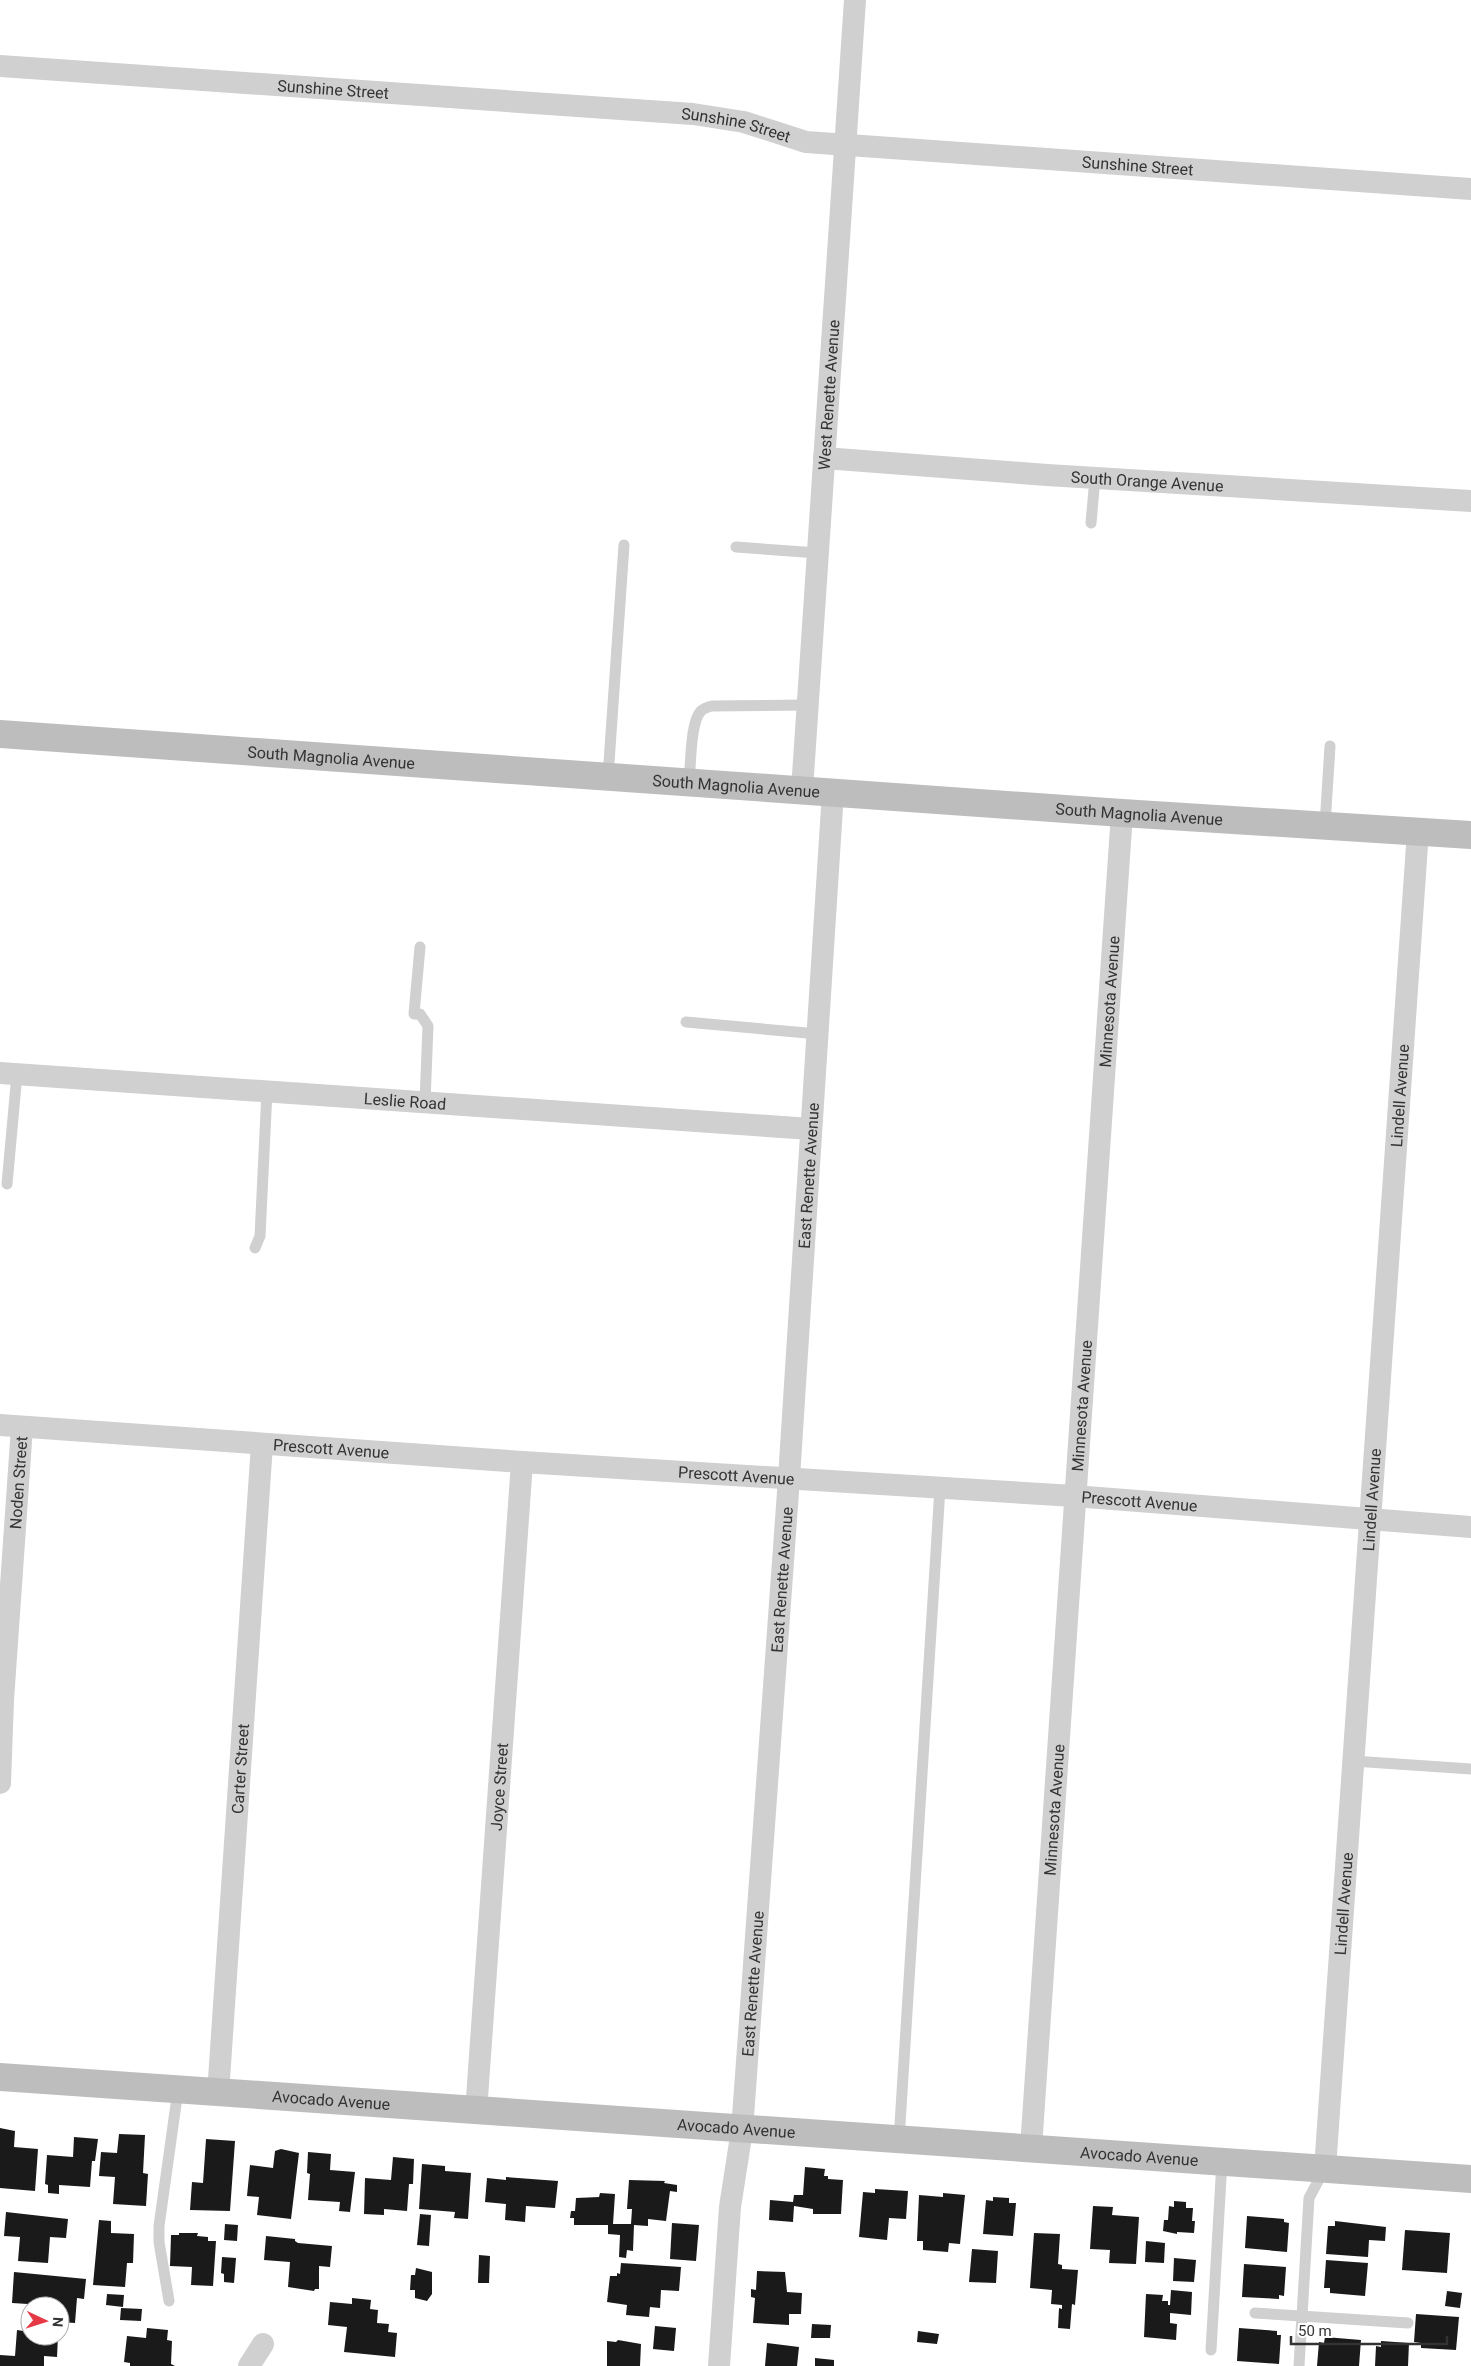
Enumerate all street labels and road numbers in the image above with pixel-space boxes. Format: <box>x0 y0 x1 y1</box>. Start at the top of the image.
street label: Sunshine Street <box>277 76 390 102</box>
street label: Sunshine Street <box>681 104 793 146</box>
street label: Sunshine Street <box>1081 152 1194 179</box>
street label: West Renette Avenue <box>814 319 843 471</box>
street label: South Orange Avenue <box>1070 467 1224 495</box>
street label: South Magnolia Avenue <box>247 742 416 773</box>
street label: South Magnolia Avenue <box>652 770 821 801</box>
street label: South Magnolia Avenue <box>1055 799 1224 829</box>
street label: Minnesota Avenue <box>1095 935 1123 1068</box>
street label: Lindell Avenue <box>1387 1044 1413 1148</box>
street label: Leslie Road <box>363 1089 447 1113</box>
street label: East Renette Avenue <box>794 1102 823 1249</box>
street label: Minnesota Avenue <box>1068 1339 1096 1472</box>
street label: Noden Street <box>5 1435 31 1530</box>
street label: Prescott Avenue <box>272 1435 390 1462</box>
street label: Lindell Avenue <box>1358 1448 1385 1552</box>
street label: Prescott Avenue <box>678 1462 795 1488</box>
street label: Prescott Avenue <box>1081 1487 1198 1515</box>
street label: East Renette Avenue <box>767 1506 796 1653</box>
street label: Carter Street <box>227 1723 253 1814</box>
street label: Joyce Street <box>486 1742 512 1832</box>
street label: Minnesota Avenue <box>1040 1743 1068 1876</box>
street label: Lindell Avenue <box>1330 1852 1356 1956</box>
street label: East Renette Avenue <box>738 1910 767 2057</box>
street label: Avocado Avenue <box>272 2086 391 2114</box>
street label: Avocado Avenue <box>677 2114 796 2142</box>
street label: Avocado Avenue <box>1080 2142 1199 2170</box>

